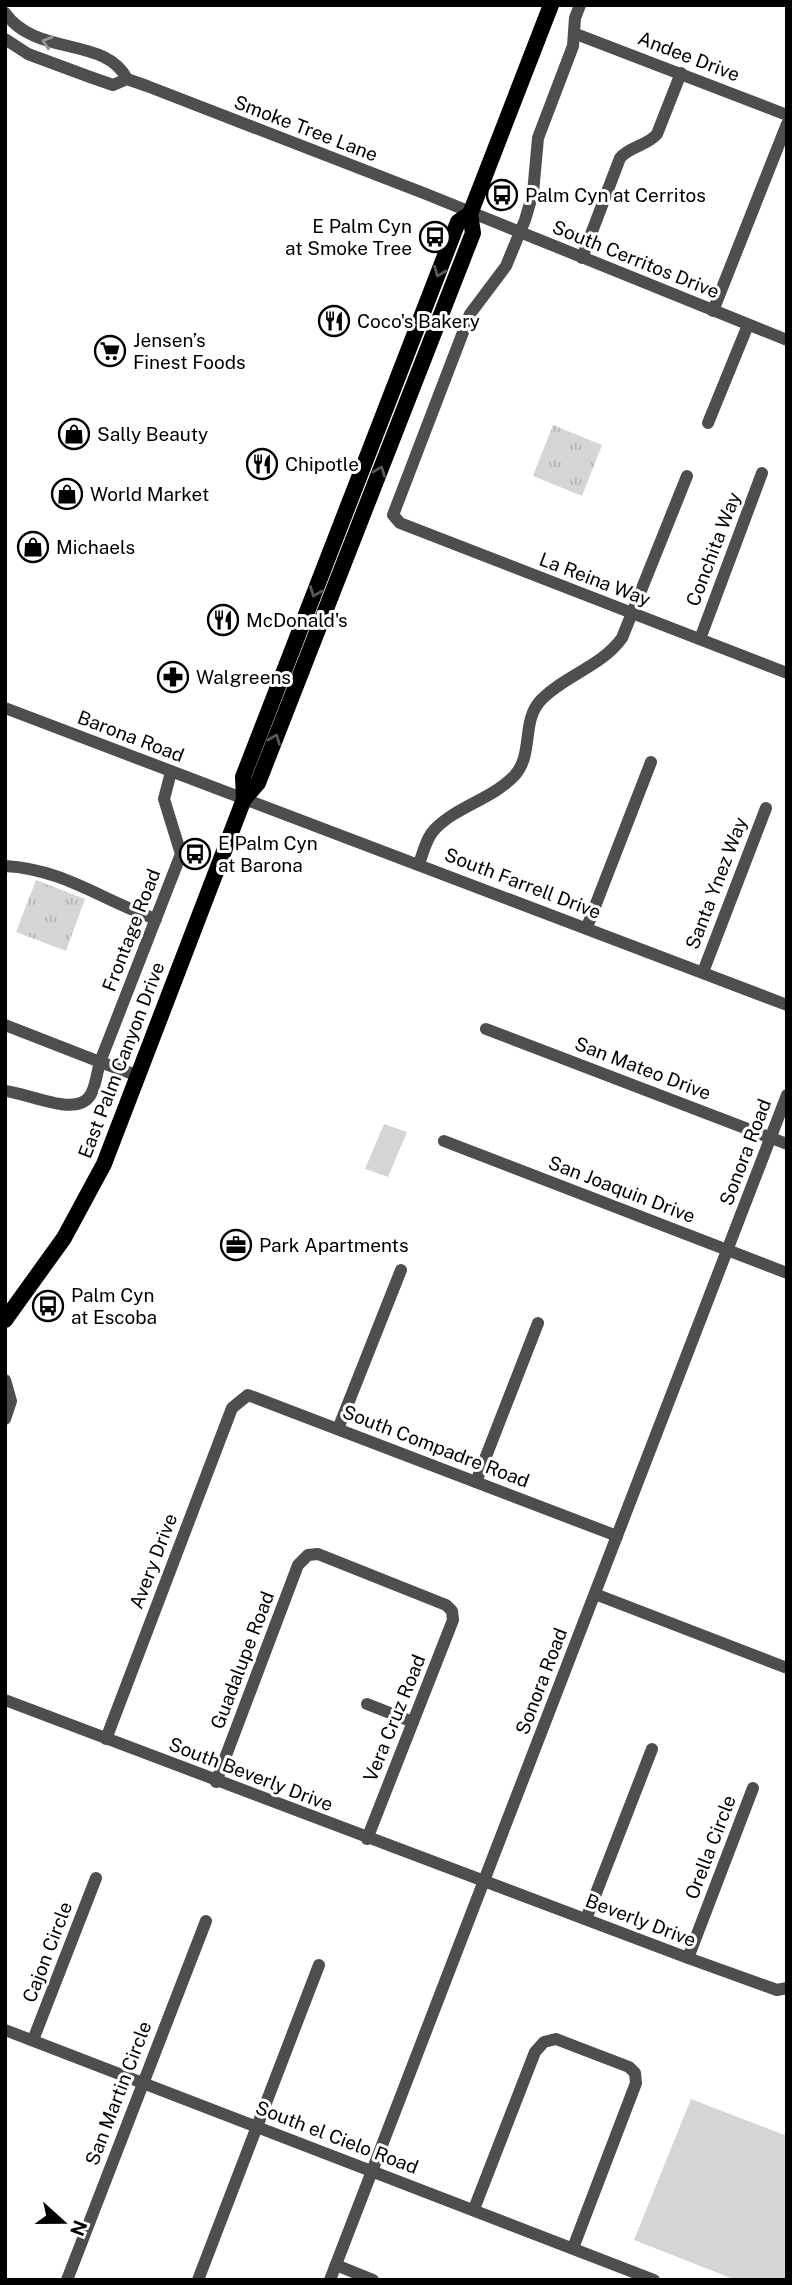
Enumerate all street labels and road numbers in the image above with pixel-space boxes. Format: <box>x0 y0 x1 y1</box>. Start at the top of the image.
street label: Andee Drive <box>635 27 743 85</box>
street label: Smoke Tree Lane <box>231 90 381 166</box>
street label: South Cerritos Drive <box>549 215 723 303</box>
street label: Conchita Way <box>681 489 745 609</box>
street label: La Reina Way <box>536 548 654 610</box>
street label: Barona Road <box>75 706 187 766</box>
street label: Santa Ynez Way <box>681 814 751 952</box>
street label: South Farrell Drive <box>442 843 604 923</box>
street label: Frontage Road <box>98 866 164 994</box>
street label: East Palm Canyon Drive <box>73 959 169 1161</box>
street label: San Mateo Drive <box>572 1032 714 1104</box>
street label: Sonora Road <box>715 1096 775 1208</box>
street label: San Joaquin Drive <box>545 1151 699 1227</box>
street label: South Compadre Road <box>339 1400 533 1492</box>
street label: Avery Drive <box>125 1510 181 1612</box>
street label: Guadalupe Road <box>206 1588 278 1732</box>
street label: Sonora Road <box>511 1625 571 1737</box>
street label: Vera Cruz Road <box>358 1651 430 1785</box>
street label: South Beverly Drive <box>166 1733 336 1815</box>
street label: Orella Circle <box>680 1792 740 1902</box>
street label: Beverly Drive <box>583 1889 699 1951</box>
street label: Cajon Circle <box>18 1898 76 2006</box>
street label: San Martin Circle <box>80 2018 156 2168</box>
street label: South el Cielo Road <box>253 2096 421 2178</box>

